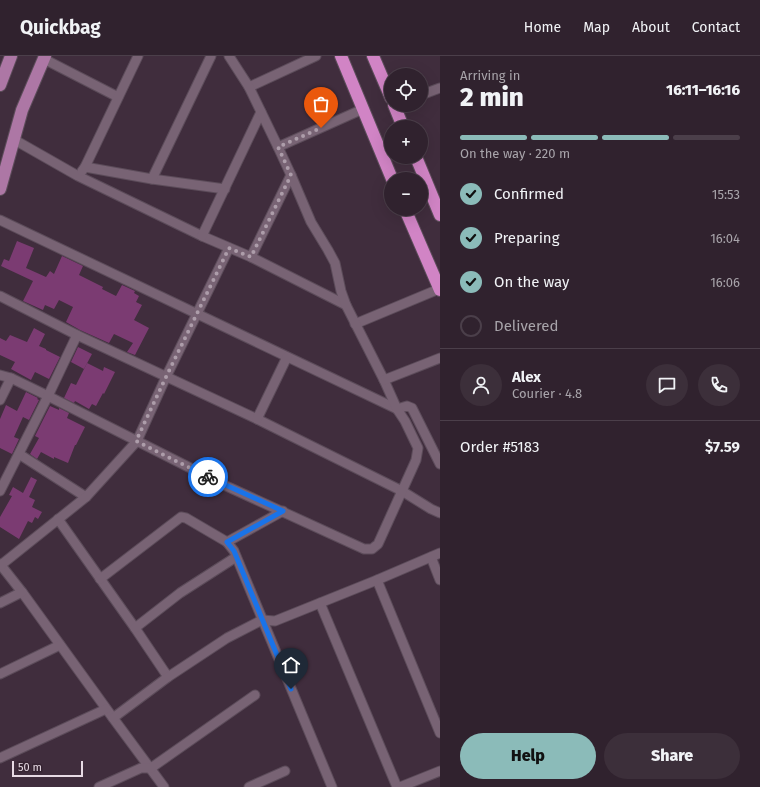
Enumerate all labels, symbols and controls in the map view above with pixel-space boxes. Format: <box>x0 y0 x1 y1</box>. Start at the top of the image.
text: Quickbag <box>20 16 101 39</box>
text: Home <box>524 19 561 36</box>
text: Map <box>583 19 610 36</box>
text: About <box>632 19 670 36</box>
text: Contact <box>692 19 740 36</box>
map controls <box>384 68 428 216</box>
button: locate <box>384 68 428 112</box>
text: Arriving in <box>460 68 520 83</box>
text: 16:11–16:16 <box>666 81 740 99</box>
text: 2 min <box>460 82 524 113</box>
pin <box>304 87 338 128</box>
icon: bag <box>310 93 332 115</box>
button: + <box>384 120 428 164</box>
text: On the way · 220 m <box>460 146 570 161</box>
button: − <box>384 172 428 216</box>
icon: check <box>460 183 482 205</box>
text: Confirmed <box>494 185 564 203</box>
text: 15:53 <box>712 187 740 202</box>
icon: check <box>460 227 482 249</box>
text: Preparing <box>494 229 559 247</box>
text: 16:04 <box>710 231 740 246</box>
icon: check <box>460 271 482 293</box>
text: On the way <box>494 273 569 291</box>
text: 16:06 <box>710 275 740 290</box>
text: Delivered <box>494 317 558 335</box>
button: person <box>460 364 502 406</box>
button: chat <box>646 364 688 406</box>
button: phone <box>698 364 740 406</box>
text: Alex <box>512 368 541 386</box>
text: Courier · 4.8 <box>512 386 582 401</box>
text: Order #5183 <box>460 438 539 456</box>
text: $7.59 <box>705 438 740 456</box>
courier <box>188 457 228 497</box>
icon: bike <box>197 466 219 488</box>
pin <box>274 648 308 689</box>
icon: home <box>280 654 302 676</box>
button: Help <box>460 733 596 779</box>
button: Share <box>604 733 740 779</box>
scale bar <box>12 759 83 778</box>
text: 50 m <box>18 761 42 774</box>

